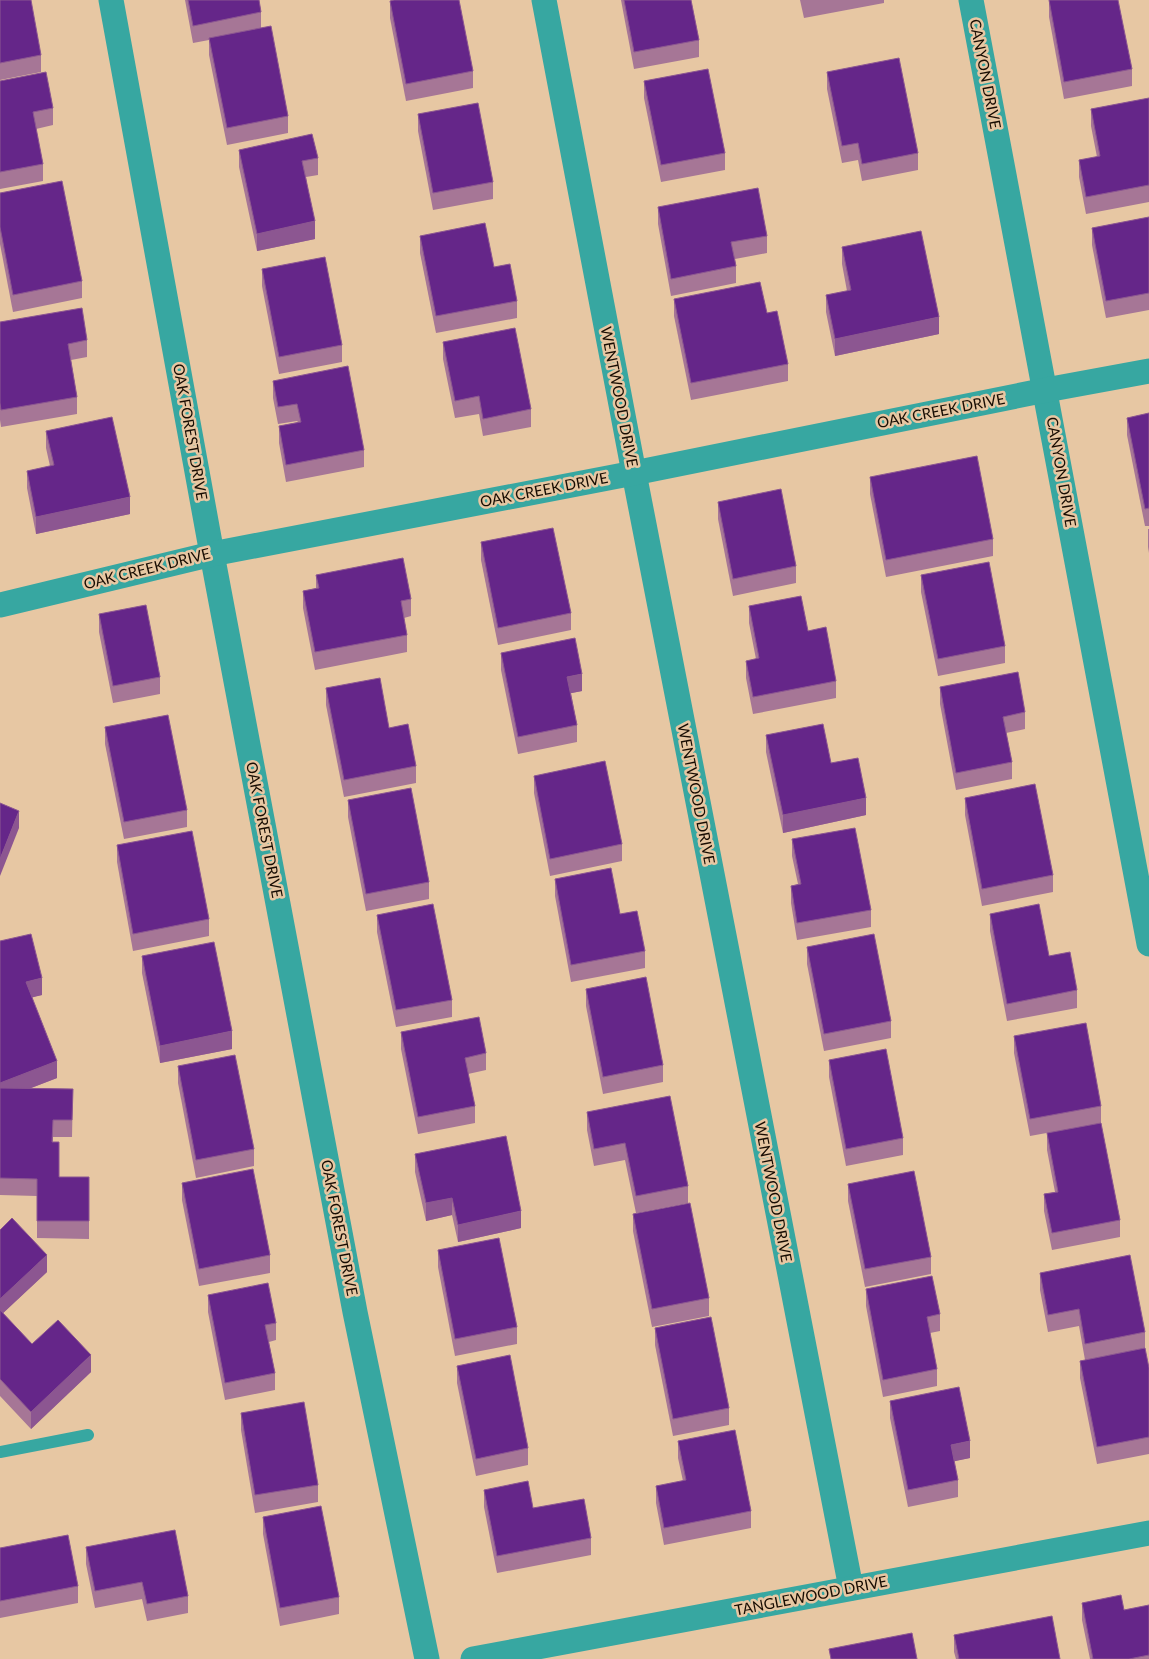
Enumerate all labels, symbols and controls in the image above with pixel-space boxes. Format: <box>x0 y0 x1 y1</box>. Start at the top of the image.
street label: CANYON DRIVE <box>967 17 1005 130</box>
street label: WENTWOOD DRIVE <box>598 325 642 469</box>
street label: OAK FOREST DRIVE <box>170 362 212 502</box>
street label: OAK CREEK DRIVE <box>875 389 1006 431</box>
street label: CANYON DRIVE <box>1043 415 1081 528</box>
street label: OAK CREEK DRIVE <box>478 468 609 510</box>
street label: OAK CREEK DRIVE <box>82 544 212 592</box>
street label: WENTWOOD DRIVE <box>675 722 719 866</box>
street label: OAK FOREST DRIVE <box>243 760 287 899</box>
street label: WENTWOOD DRIVE <box>752 1120 796 1264</box>
street label: OAK FOREST DRIVE <box>318 1158 362 1297</box>
street label: TANGLEWOOD DRIVE <box>733 1571 889 1619</box>

